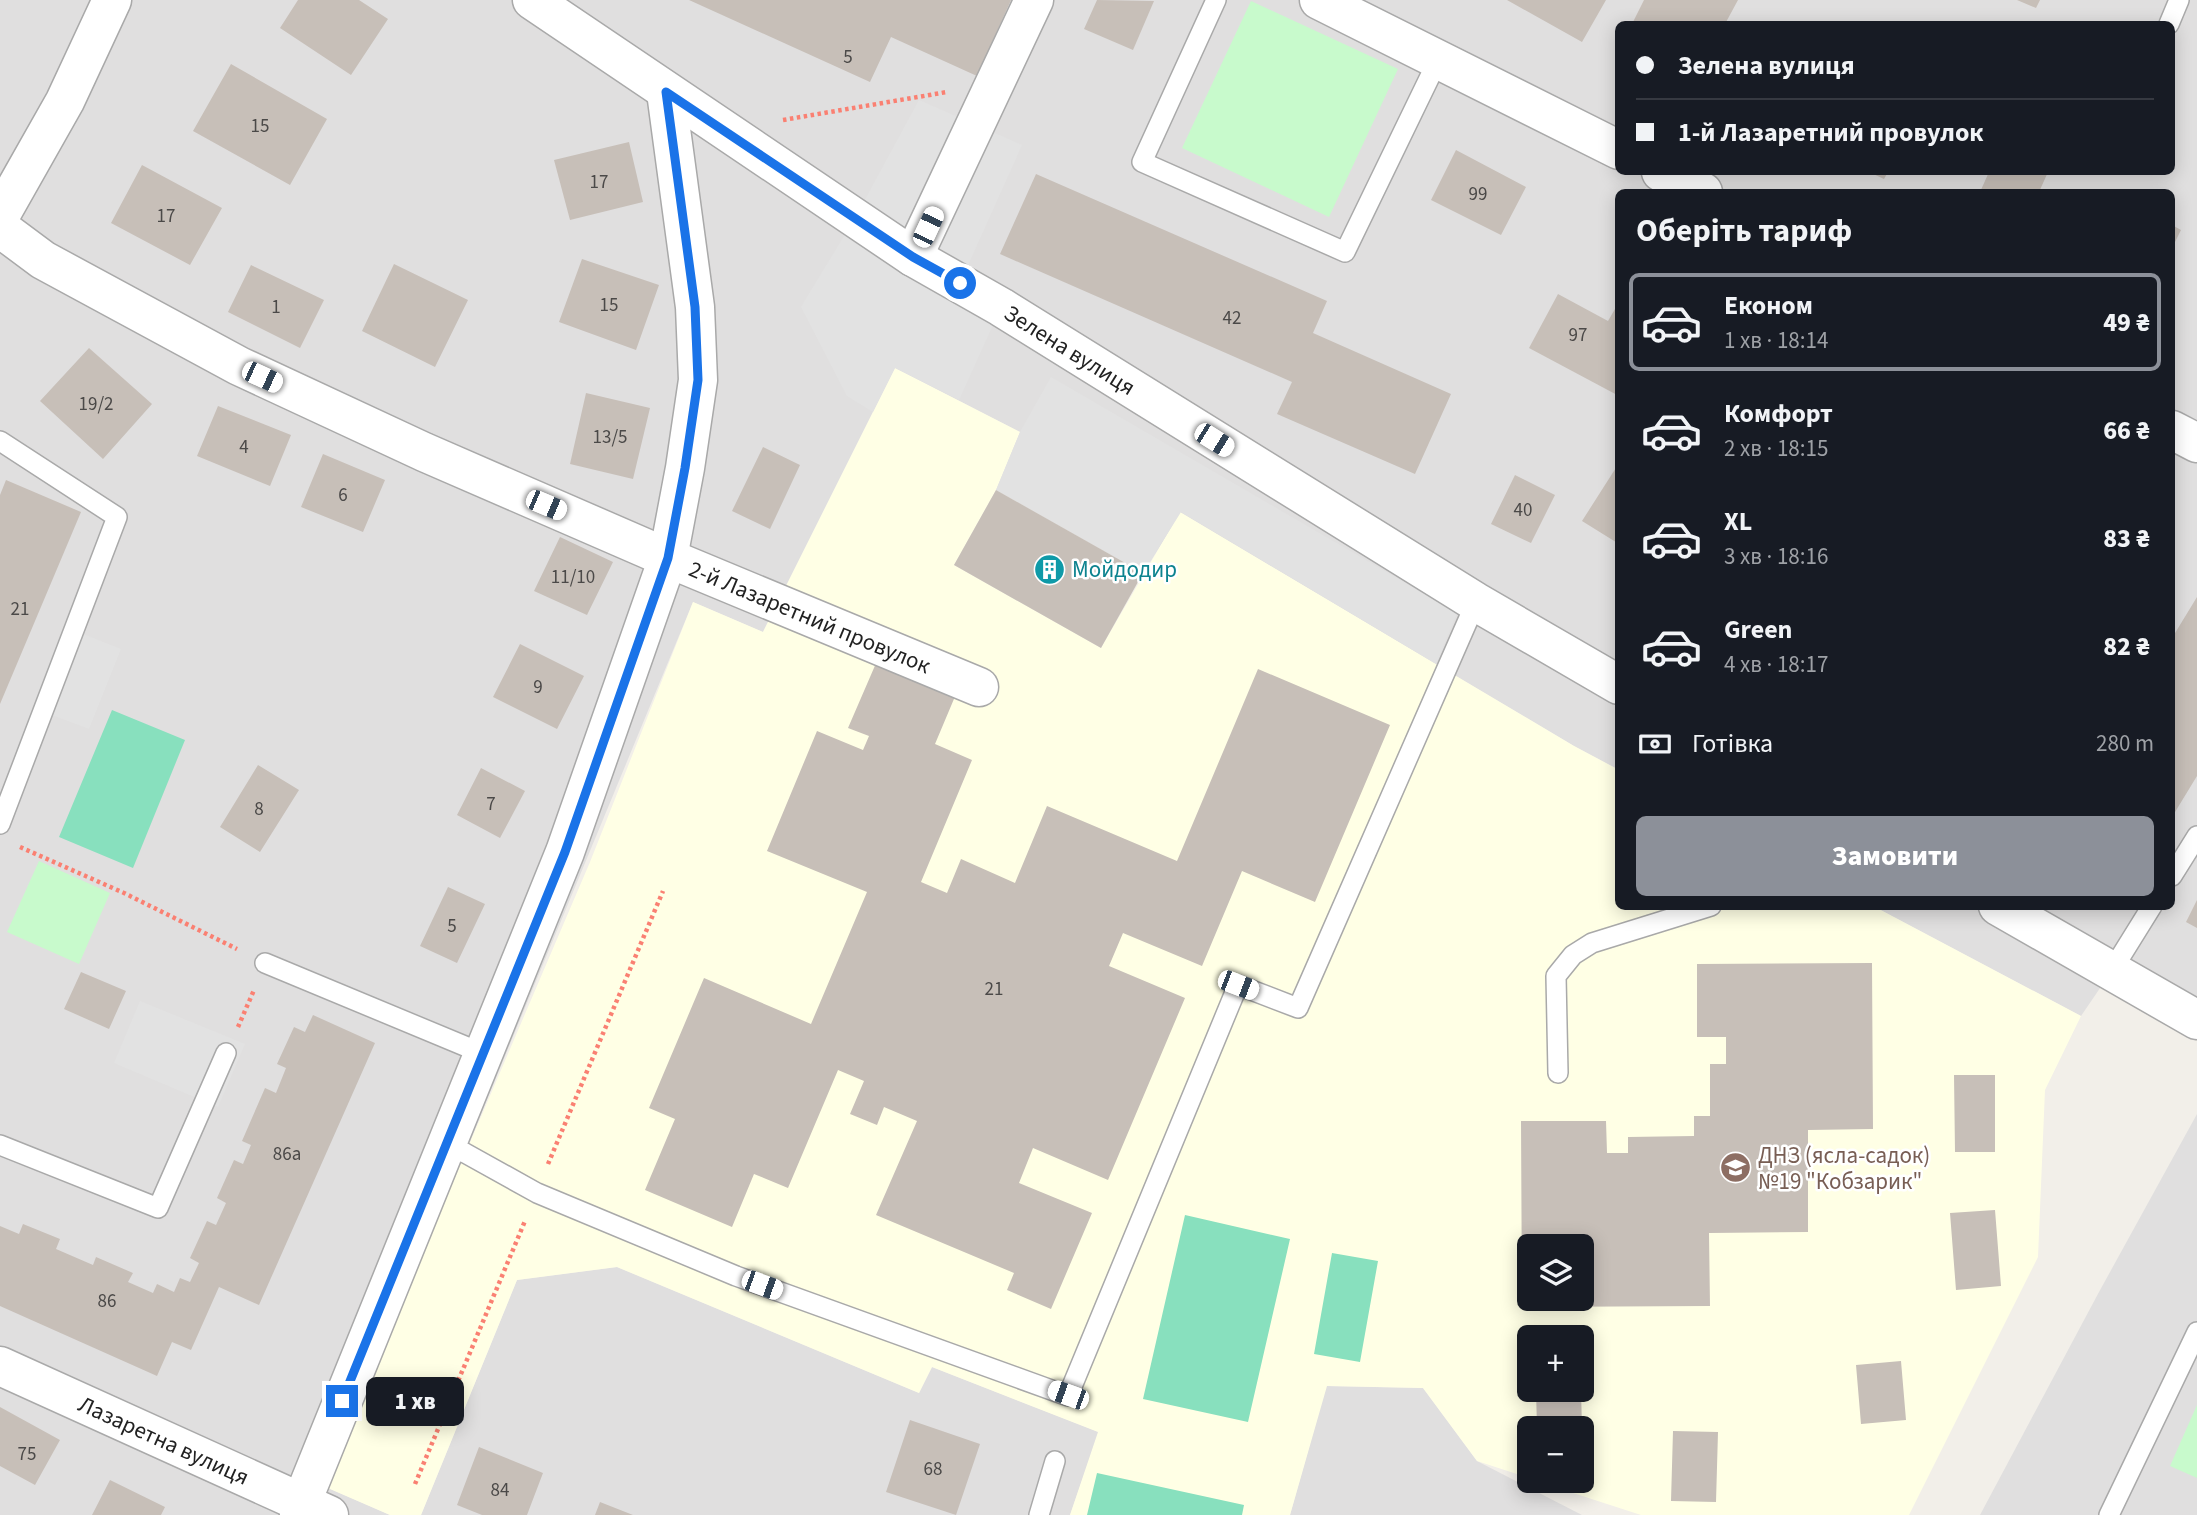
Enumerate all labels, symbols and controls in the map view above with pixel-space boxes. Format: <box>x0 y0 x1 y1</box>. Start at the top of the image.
house number: 5 <box>843 44 853 71</box>
text: Зелена вулиця <box>1678 47 1855 84</box>
house number: 15 <box>251 113 269 140</box>
text: 1-й Лазаретний провулок <box>1678 114 1984 151</box>
house number: 17 <box>590 169 608 196</box>
house number: 99 <box>1469 181 1487 208</box>
house number: 17 <box>157 203 175 230</box>
car <box>910 204 947 250</box>
text: Оберіть тариф <box>1636 208 1852 254</box>
route start <box>944 267 976 299</box>
text: Економ <box>1724 287 1813 324</box>
icon: car <box>1640 291 1703 354</box>
house number: 15 <box>600 292 618 319</box>
house number: 1 <box>271 294 281 321</box>
street label: Зелена вулиця <box>998 297 1142 404</box>
text: 49 ₴ <box>2103 304 2150 341</box>
house number: 42 <box>1223 305 1241 332</box>
house number: 97 <box>1569 322 1587 349</box>
text: 1 хв · 18:14 <box>1724 324 1828 357</box>
car <box>239 359 286 395</box>
house number: 19/2 <box>79 391 113 418</box>
text: Комфорт <box>1724 395 1833 432</box>
icon: car <box>1640 399 1703 462</box>
text: 66 ₴ <box>2103 412 2150 449</box>
car <box>1191 420 1238 460</box>
house number: 13/5 <box>593 424 627 451</box>
text: 2 хв · 18:15 <box>1724 432 1828 465</box>
house number: 4 <box>239 434 249 461</box>
house number: 6 <box>338 482 348 509</box>
car <box>523 487 570 523</box>
house number: 40 <box>1514 497 1532 524</box>
text: XL <box>1724 503 1752 540</box>
icon: car <box>1640 507 1703 570</box>
text: 83 ₴ <box>2103 520 2150 557</box>
text: 3 хв · 18:16 <box>1724 540 1828 573</box>
street label: 2-й Лазаретний провулок <box>684 552 936 682</box>
building icon: Мойдодир <box>1032 552 1066 586</box>
place label: Мойдодир <box>1072 553 1177 586</box>
house number: 11/10 <box>551 564 595 591</box>
house number: 21 <box>11 596 29 623</box>
text: Green <box>1724 611 1792 648</box>
icon: car <box>1640 615 1703 678</box>
text: 82 ₴ <box>2103 628 2150 665</box>
text: 4 хв · 18:17 <box>1724 648 1828 681</box>
house number: 9 <box>533 674 543 701</box>
icon: cash <box>1636 725 1674 763</box>
text: Готівка <box>1692 725 1773 762</box>
text: 280 m <box>2096 727 2154 760</box>
house number: 7 <box>486 791 496 818</box>
house number: 8 <box>254 796 264 823</box>
button: Замовити <box>1636 816 2154 896</box>
house number: 5 <box>447 913 457 940</box>
car <box>1215 968 1262 1002</box>
house number: 21 <box>985 976 1003 1003</box>
place label: ДНЗ (ясла-садок) №19 "Кобзарик" <box>1758 1139 1930 1198</box>
house number: 86а <box>273 1141 301 1168</box>
school or university icon: ДНЗ (ясла-садок) №19 "Кобзарик" <box>1718 1151 1752 1185</box>
map controls <box>1517 1234 1594 1493</box>
button: layers <box>1517 1234 1594 1311</box>
car <box>739 1268 786 1302</box>
house number: 86 <box>98 1288 116 1315</box>
button: + <box>1517 1325 1594 1402</box>
callout: 1 хв <box>366 1376 464 1426</box>
car <box>1045 1378 1092 1412</box>
route end <box>326 1385 358 1417</box>
text: 1 хв <box>394 1385 436 1418</box>
street label: Лазаретна вулиця <box>73 1388 254 1494</box>
button: − <box>1517 1416 1594 1493</box>
house number: 75 <box>18 1441 36 1468</box>
house number: 68 <box>924 1456 942 1483</box>
house number: 84 <box>491 1477 509 1504</box>

